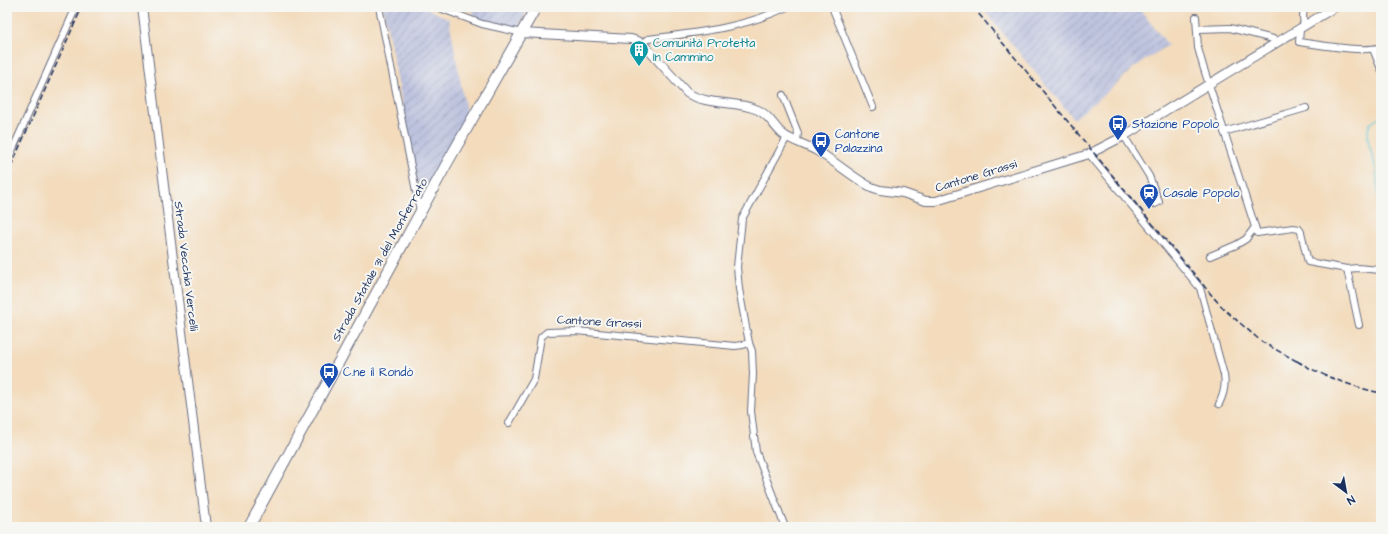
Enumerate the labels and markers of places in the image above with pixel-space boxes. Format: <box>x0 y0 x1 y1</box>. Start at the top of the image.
place label: Comunità Protetta In Cammino <box>653 35 755 66</box>
building icon: Comunità Protetta In Cammino <box>628 39 650 67</box>
bus stop icon: Stazione Popolo <box>1107 113 1129 141</box>
place label: Stazione Popolo <box>1132 116 1219 133</box>
place label: Cantone Palazzina <box>835 126 883 157</box>
bus stop icon: Cantone Palazzina <box>810 130 832 158</box>
station icon: Casale Popolo <box>1138 182 1160 210</box>
place label: Casale Popolo <box>1163 185 1240 202</box>
bus stop icon: C.ne il Rondò <box>318 361 340 389</box>
place label: C.ne il Rondò <box>343 364 413 381</box>

